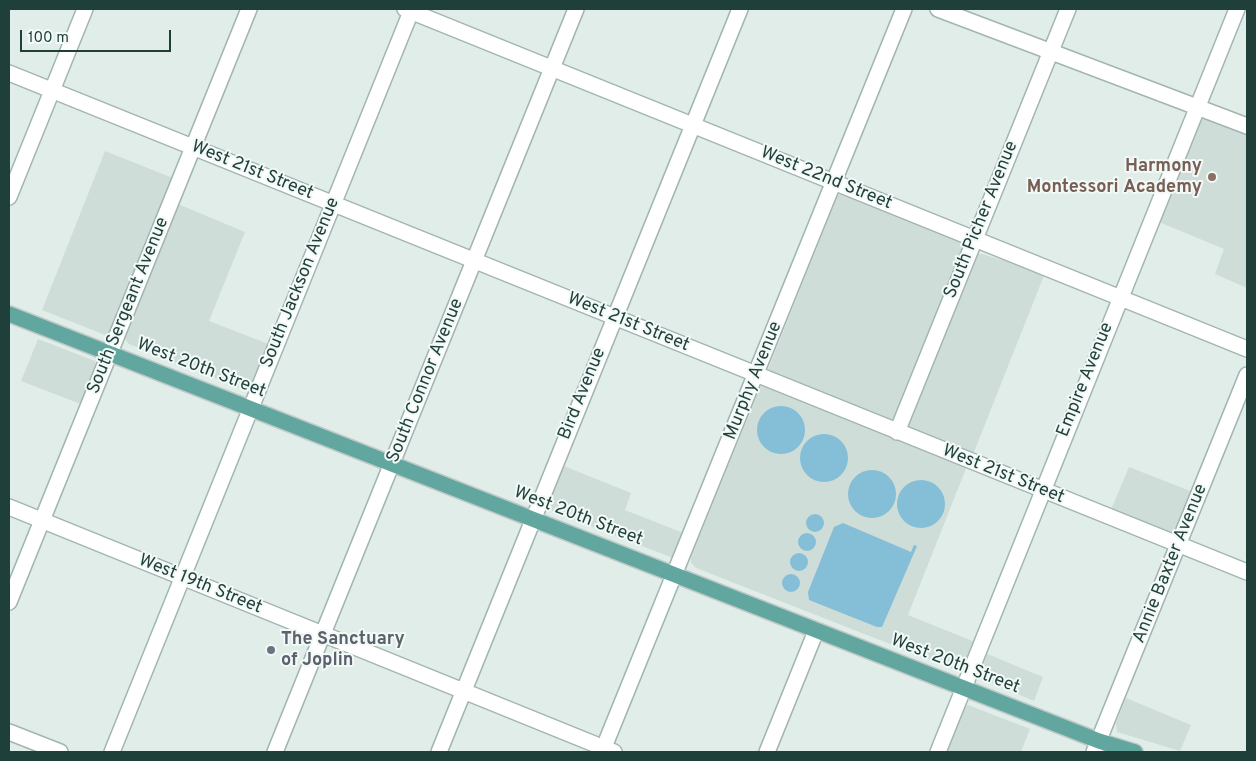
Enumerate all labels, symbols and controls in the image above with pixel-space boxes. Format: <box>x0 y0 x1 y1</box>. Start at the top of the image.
scale bar <box>22 20 174 52</box>
text: 100 m <box>28 29 69 48</box>
street label: West 21st Street <box>188 137 316 205</box>
street label: South Picher Avenue <box>941 138 1023 302</box>
street label: West 22nd Street <box>757 143 895 215</box>
place label: Harmony Montessori Academy <box>1027 156 1202 198</box>
marker: Harmony Montessori Academy <box>1206 171 1218 183</box>
street label: South Jackson Avenue <box>257 195 345 371</box>
street label: South Sergeant Avenue <box>84 214 174 398</box>
street label: West 21st Street <box>564 289 692 357</box>
street label: South Connor Avenue <box>383 296 469 466</box>
street label: Murphy Avenue <box>720 319 788 443</box>
street label: Empire Avenue <box>1053 320 1119 440</box>
street label: West 20th Street <box>133 334 269 404</box>
street label: Bird Avenue <box>555 345 611 443</box>
street label: West 21st Street <box>939 441 1067 509</box>
street label: Annie Baxter Avenue <box>1129 481 1213 647</box>
street label: West 20th Street <box>510 482 646 552</box>
street label: West 19th Street <box>135 550 265 620</box>
place label: The Sanctuary of Joplin <box>281 629 405 672</box>
street label: West 20th Street <box>887 630 1023 700</box>
marker: The Sanctuary of Joplin <box>265 644 277 656</box>

